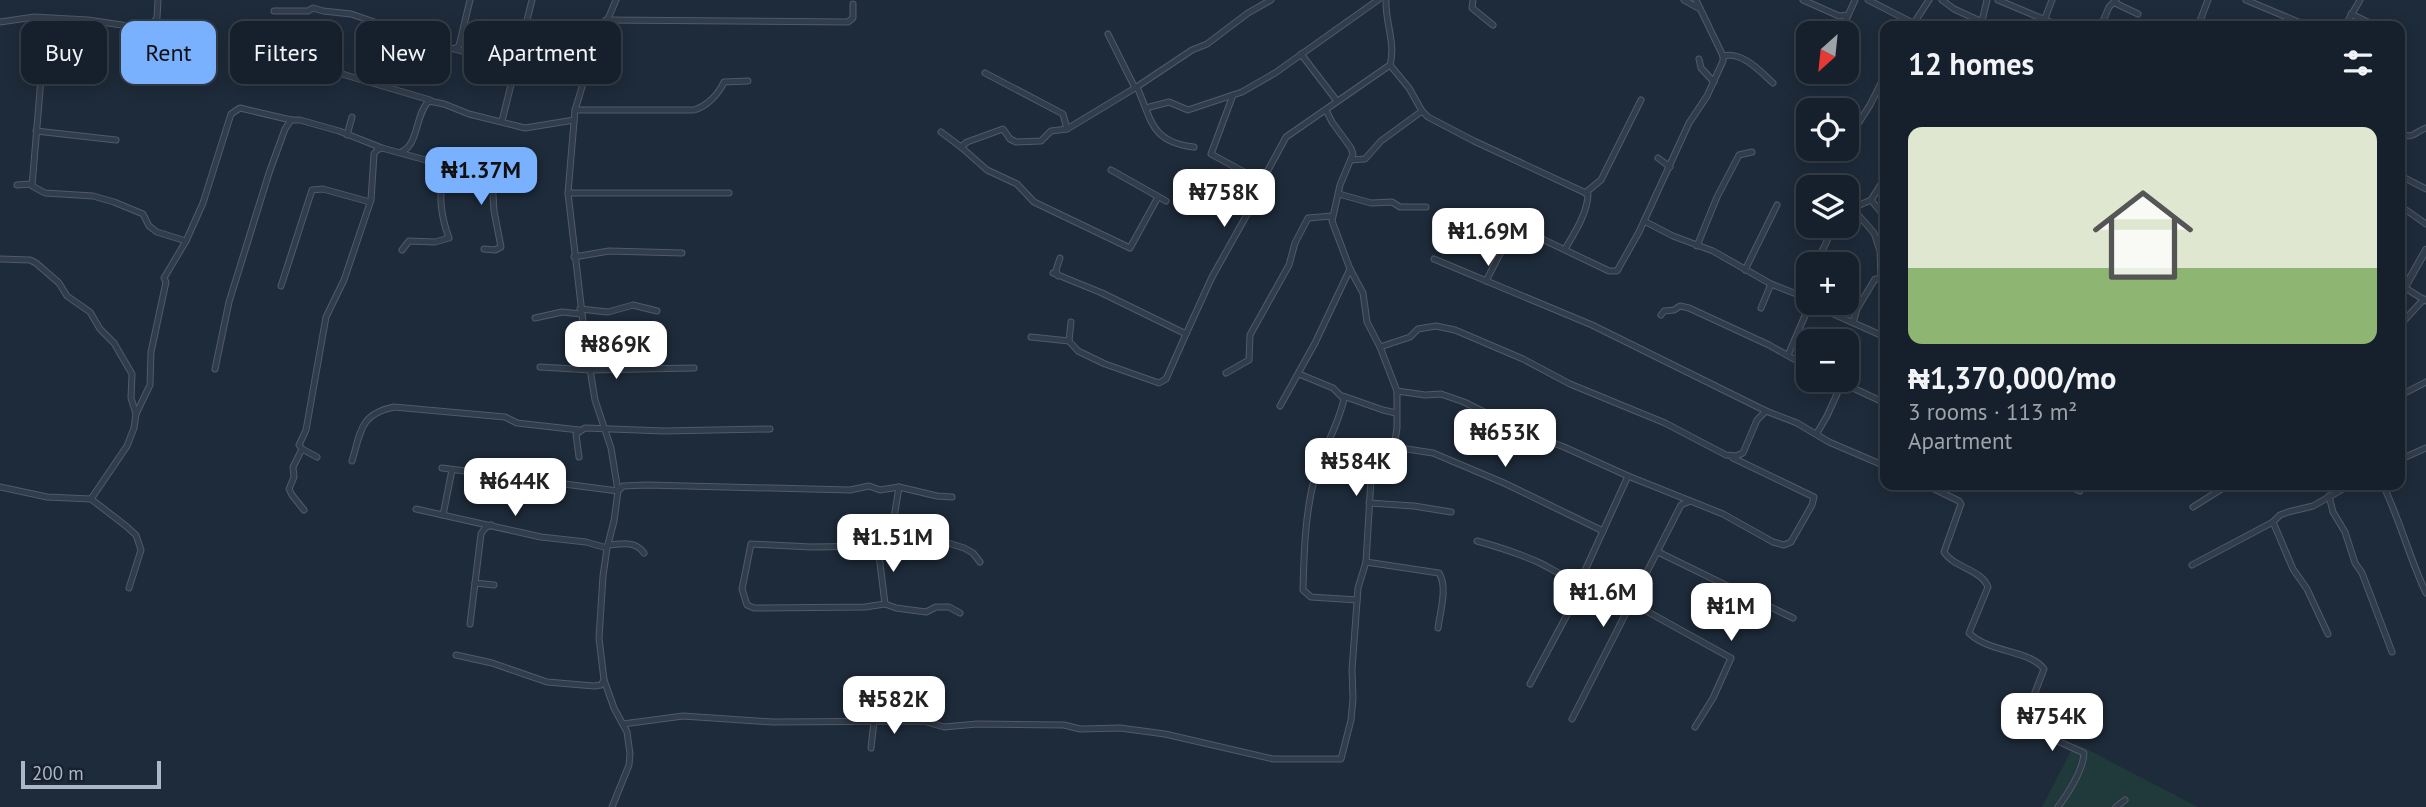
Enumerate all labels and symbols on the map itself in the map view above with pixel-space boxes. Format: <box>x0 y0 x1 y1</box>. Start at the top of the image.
north arrow <box>1796 21 1858 84</box>
pin: ₦1.37M <box>424 148 538 207</box>
pin: ₦758K <box>1175 170 1273 229</box>
pin: ₦1.69M <box>1431 208 1545 268</box>
pin: ₦869K <box>567 322 665 381</box>
pin: ₦653K <box>1456 410 1554 469</box>
pin: ₦584K <box>1307 438 1405 498</box>
pin: ₦644K <box>466 458 564 518</box>
pin: ₦1.51M <box>836 514 950 574</box>
pin: ₦1.6M <box>1554 570 1652 629</box>
pin: ₦1M <box>1697 584 1765 643</box>
pin: ₦582K <box>845 676 943 736</box>
pin: ₦754K <box>2003 694 2101 753</box>
scale bar <box>21 758 161 790</box>

